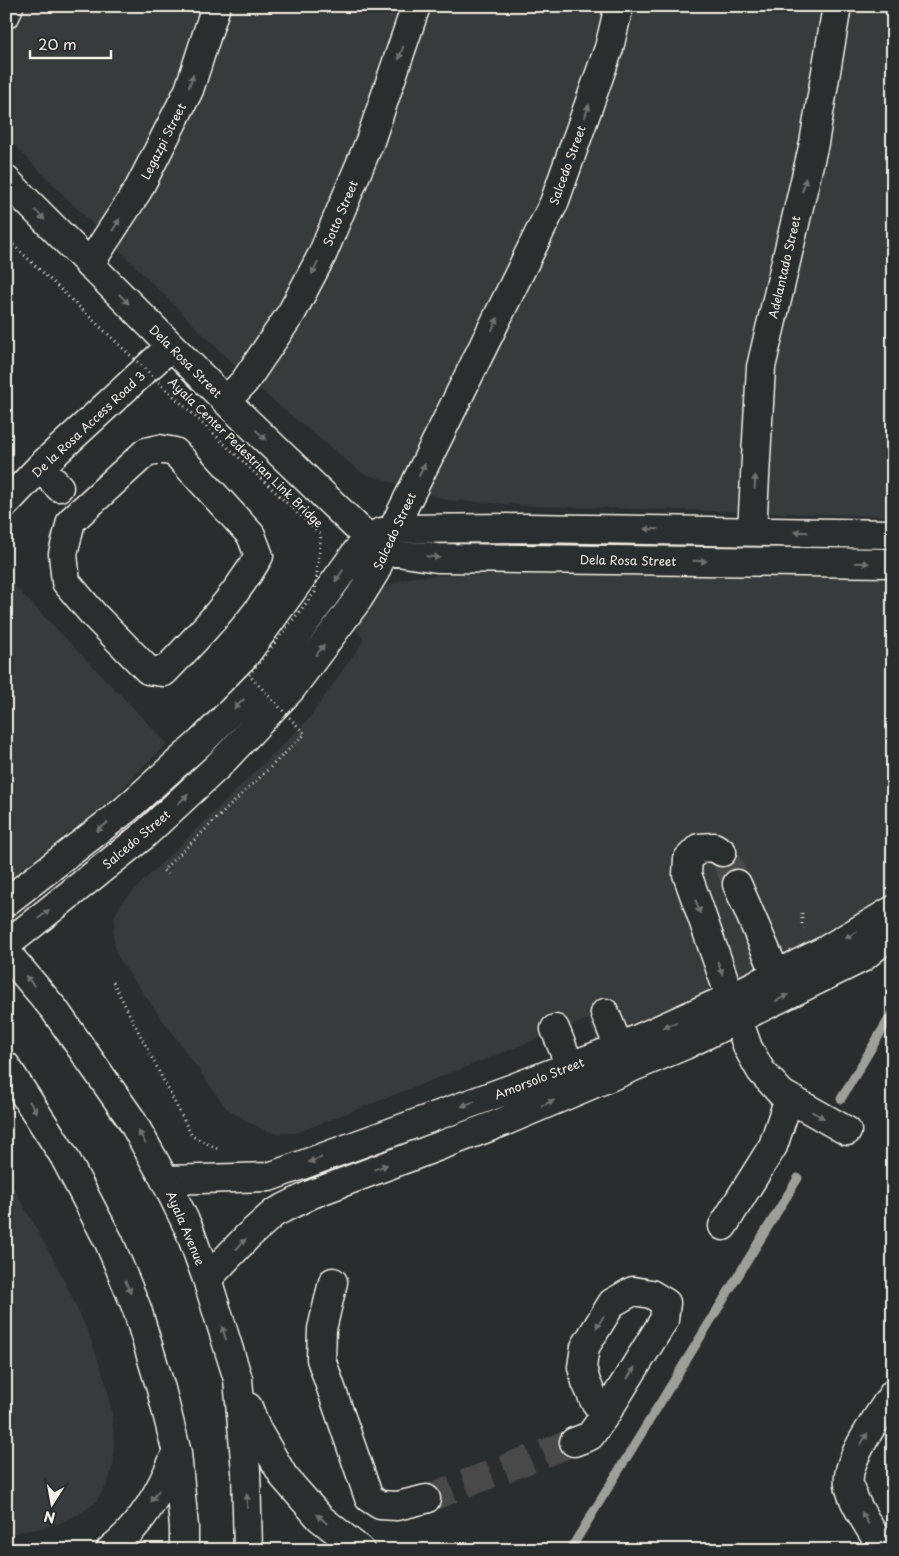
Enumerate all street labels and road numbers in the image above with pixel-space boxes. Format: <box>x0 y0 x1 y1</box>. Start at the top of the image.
street label: Legazpi Street <box>136 100 190 182</box>
street label: Salcedo Street <box>544 122 590 207</box>
street label: Sotto Street <box>318 177 362 249</box>
street label: Adelantado Street <box>763 214 805 320</box>
street label: Dela Rosa Street <box>146 321 227 402</box>
street label: De la Rosa Access Road 3 <box>27 366 149 482</box>
street label: Ayala Center Pedestrian Link Bridge <box>164 373 328 531</box>
street label: Salcedo Street <box>368 489 420 573</box>
street label: Dela Rosa Street <box>580 550 676 570</box>
street label: Salcedo Street <box>98 805 174 873</box>
street label: Amorsolo Street <box>491 1053 587 1103</box>
street label: Ayala Avenue <box>162 1188 210 1268</box>

